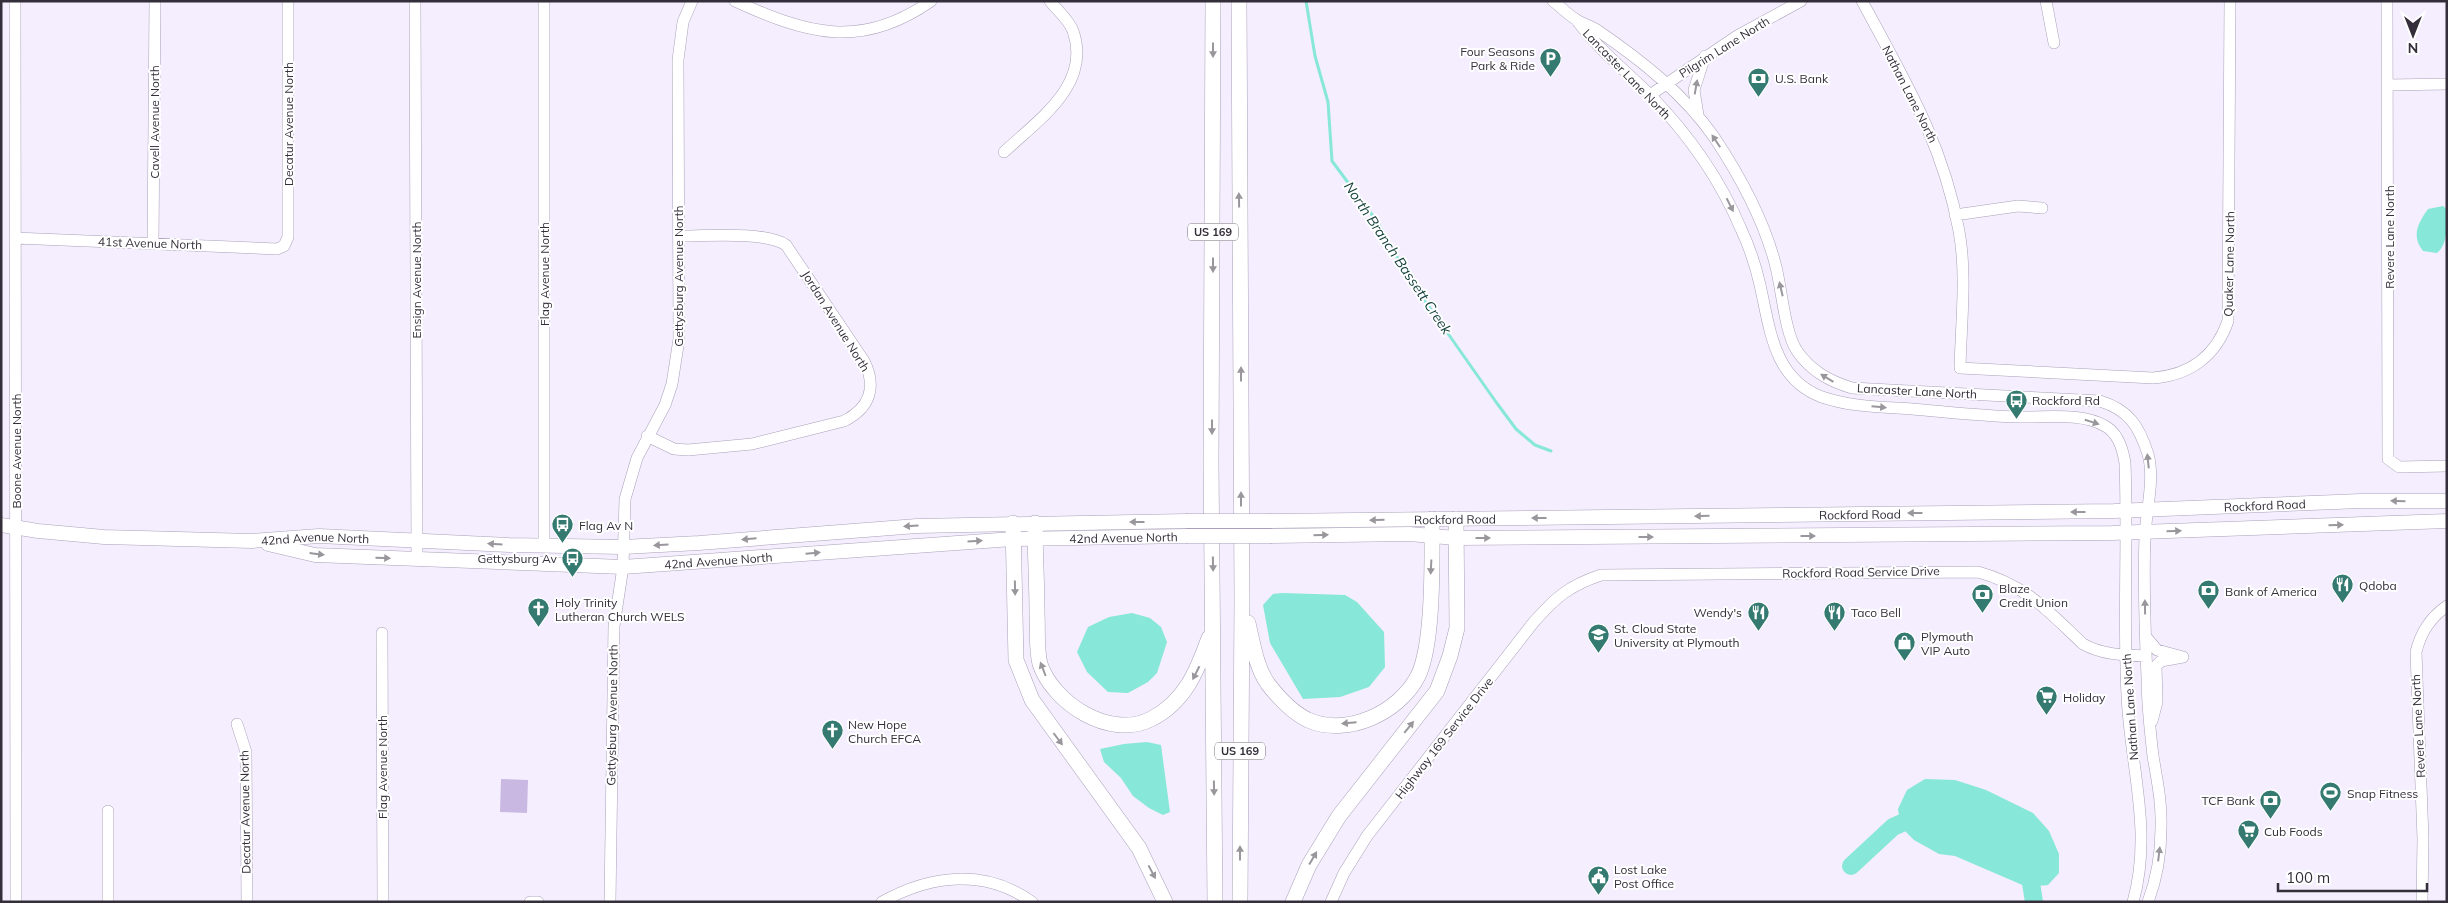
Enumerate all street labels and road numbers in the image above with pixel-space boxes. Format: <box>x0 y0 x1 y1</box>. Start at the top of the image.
street label: Pilgrim Lane North <box>1676 13 1772 81</box>
street label: Lancaster Lane North <box>1580 26 1674 122</box>
street label: Nathan Lane North <box>1879 43 1941 145</box>
street label: Decatur Avenue North <box>281 62 296 186</box>
street label: Cavell Avenue North <box>147 65 162 179</box>
street label: Revere Lane North <box>2382 185 2397 289</box>
street label: Gettysburg Avenue North <box>671 205 686 347</box>
street label: Quaker Lane North <box>2221 211 2237 317</box>
street label: Ensign Avenue North <box>409 222 424 338</box>
street label: Flag Avenue North <box>537 222 552 326</box>
road number: US 169 <box>1188 223 1238 240</box>
street label: 41st Avenue North <box>98 234 202 252</box>
street label: Jordan Avenue North <box>799 268 873 374</box>
street label: Lancaster Lane North <box>1857 380 1977 402</box>
street label: Boone Avenue North <box>9 393 24 509</box>
street label: Rockford Road <box>2224 496 2306 514</box>
street label: Rockford Road <box>1819 506 1901 522</box>
street label: Rockford Road <box>1414 511 1496 527</box>
street label: 42nd Avenue North <box>260 528 370 548</box>
street label: 42nd Avenue North <box>1069 529 1178 546</box>
street label: 42nd Avenue North <box>664 549 773 572</box>
street label: Rockford Road Service Drive <box>1782 563 1940 581</box>
street label: Gettysburg Avenue North <box>603 644 621 786</box>
street label: Nathan Lane North <box>2119 653 2141 761</box>
street label: Highway 169 Service Drive <box>1392 674 1496 802</box>
street label: Revere Lane North <box>2408 674 2428 778</box>
street label: Flag Avenue North <box>375 715 390 819</box>
road number: US 169 <box>1215 742 1265 759</box>
street label: Decatur Avenue North <box>236 750 254 874</box>

